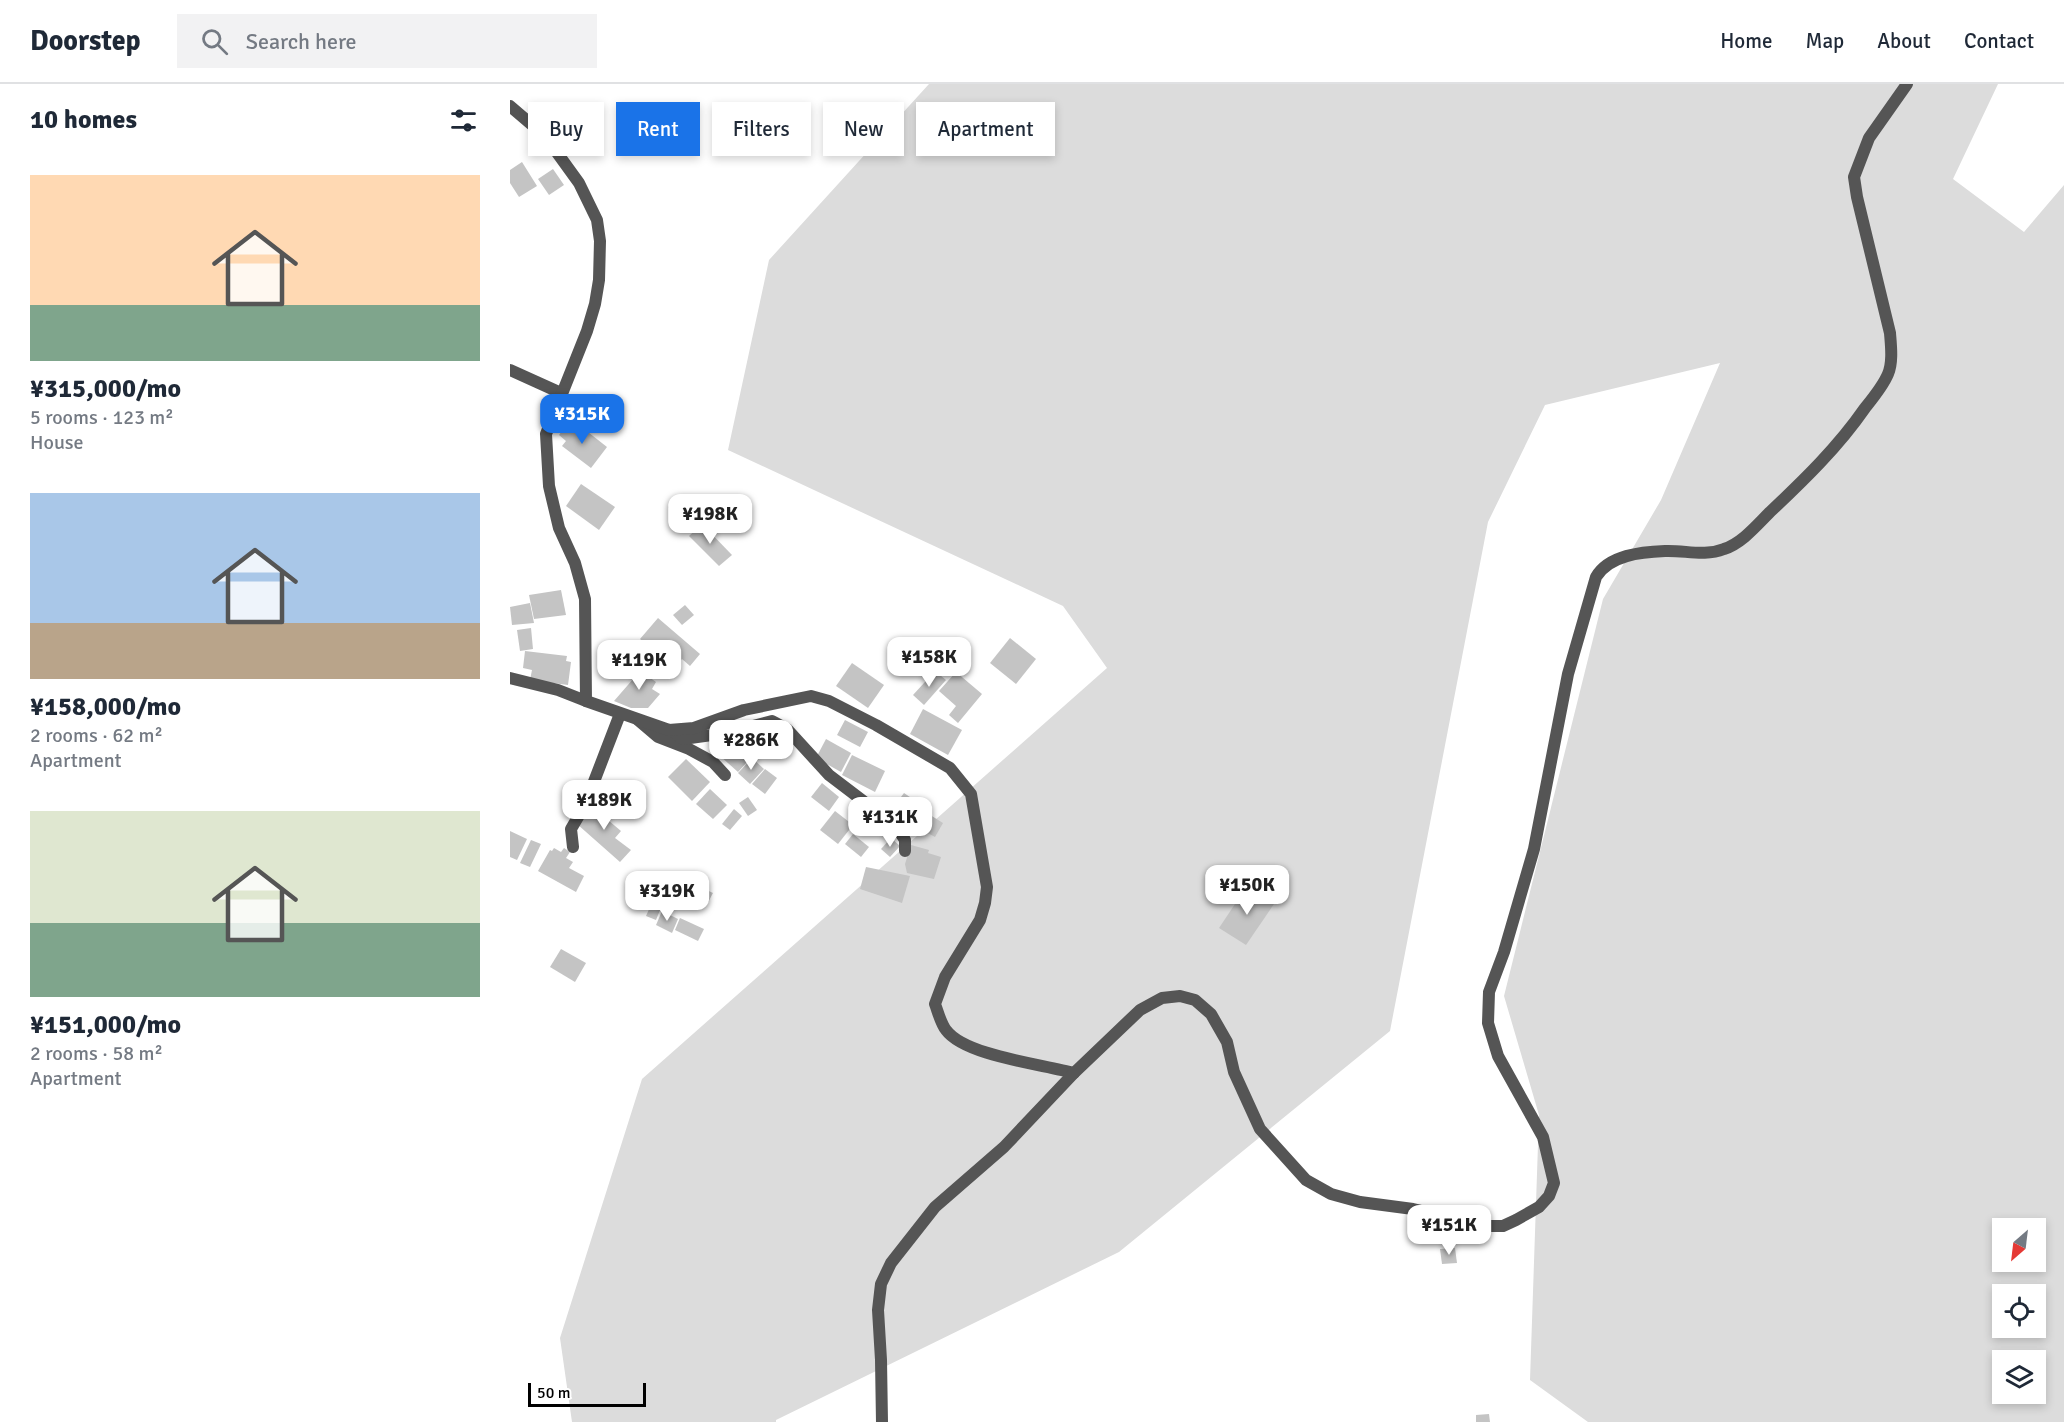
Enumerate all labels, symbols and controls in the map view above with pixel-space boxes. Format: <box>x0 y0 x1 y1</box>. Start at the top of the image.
search box <box>177 14 597 68</box>
text: Doorstep <box>30 24 141 58</box>
icon: search <box>198 25 231 58</box>
text: Search here <box>246 28 357 55</box>
text: Home <box>1720 28 1773 54</box>
text: Map <box>1806 28 1844 54</box>
text: About <box>1877 28 1931 54</box>
text: Contact <box>1964 28 2034 54</box>
chip: Buy <box>528 102 604 156</box>
chip: Rent <box>616 102 700 156</box>
chip: Filters <box>712 102 811 156</box>
chip: New <box>823 102 904 156</box>
chip: Apartment <box>916 102 1055 156</box>
text: 10 homes <box>30 104 137 136</box>
icon: filters <box>447 104 480 137</box>
icon: home <box>201 214 309 322</box>
text: ¥315,000/mo <box>30 373 181 405</box>
pin: ¥315K <box>540 394 624 445</box>
text: ¥315K <box>554 401 610 426</box>
text: 5 rooms · 123 m² <box>30 405 174 430</box>
text: House <box>30 430 84 455</box>
pin: ¥198K <box>668 494 752 545</box>
text: ¥198K <box>682 501 738 526</box>
icon: home <box>201 532 309 640</box>
pin: ¥158K <box>887 637 971 688</box>
pin: ¥119K <box>597 640 681 691</box>
text: ¥158K <box>901 644 957 669</box>
text: ¥119K <box>611 647 667 672</box>
text: ¥158,000/mo <box>30 691 181 723</box>
pin: ¥286K <box>709 720 793 771</box>
text: 2 rooms · 62 m² <box>30 723 163 748</box>
text: ¥286K <box>723 727 779 752</box>
text: Apartment <box>30 748 122 773</box>
pin: ¥189K <box>562 780 646 831</box>
text: ¥189K <box>576 787 632 812</box>
pin: ¥131K <box>848 797 932 848</box>
text: ¥131K <box>862 804 918 829</box>
icon: home <box>201 850 309 958</box>
pin: ¥150K <box>1205 865 1289 916</box>
pin: ¥319K <box>625 871 709 922</box>
text: ¥150K <box>1219 872 1275 897</box>
text: ¥319K <box>639 878 695 903</box>
text: ¥151,000/mo <box>30 1009 181 1041</box>
text: 2 rooms · 58 m² <box>30 1041 163 1066</box>
text: Apartment <box>30 1066 122 1091</box>
pin: ¥151K <box>1407 1205 1491 1256</box>
text: ¥151K <box>1421 1212 1477 1237</box>
north arrow <box>1992 1218 2046 1272</box>
map controls <box>1992 1218 2046 1404</box>
button: locate <box>1992 1284 2046 1338</box>
button: layers <box>1992 1350 2046 1404</box>
scale bar <box>528 1380 646 1408</box>
text: 50 m <box>537 1383 571 1403</box>

